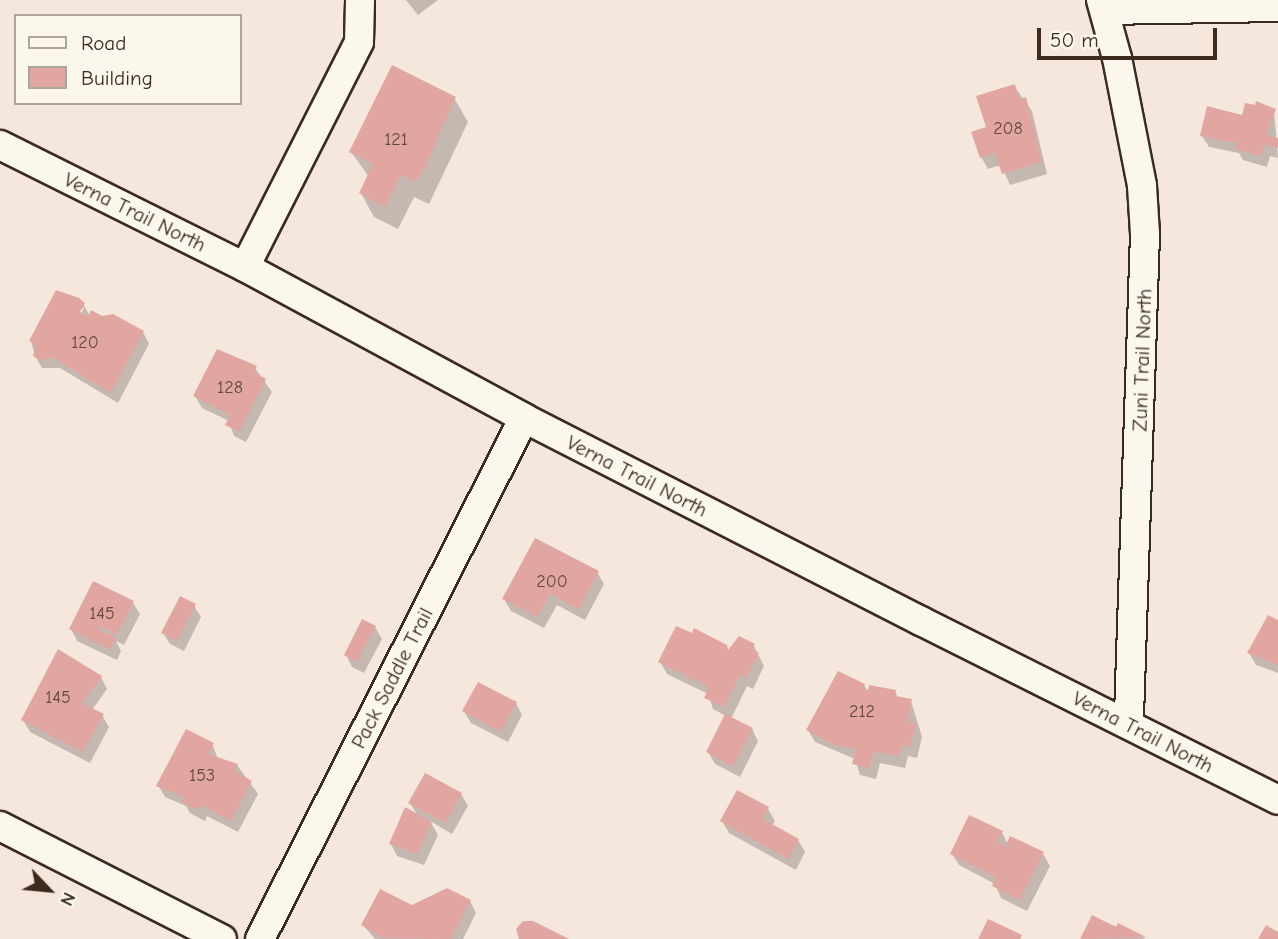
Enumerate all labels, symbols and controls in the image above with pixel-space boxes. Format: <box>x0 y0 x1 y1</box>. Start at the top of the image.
legend <box>14 14 242 105</box>
scale bar <box>1040 14 1220 58</box>
text: 50 m <box>1050 28 1099 52</box>
text: Road <box>81 31 126 55</box>
text: Building <box>81 66 153 90</box>
house number: 208 <box>993 118 1023 140</box>
house number: 121 <box>384 129 408 151</box>
street label: Verna Trail North <box>60 167 210 257</box>
street label: Zuni Trail North <box>1127 288 1157 432</box>
house number: 120 <box>71 332 99 354</box>
house number: 128 <box>217 377 243 399</box>
street label: Verna Trail North <box>562 430 712 522</box>
house number: 200 <box>536 571 568 593</box>
house number: 145 <box>89 603 115 625</box>
street label: Pack Saddle Trail <box>346 603 438 753</box>
street label: Verna Trail North <box>1068 686 1218 778</box>
house number: 145 <box>45 687 71 709</box>
house number: 212 <box>849 701 875 723</box>
house number: 153 <box>189 765 215 787</box>
north arrow <box>14 855 84 925</box>
text: N <box>55 889 80 910</box>

